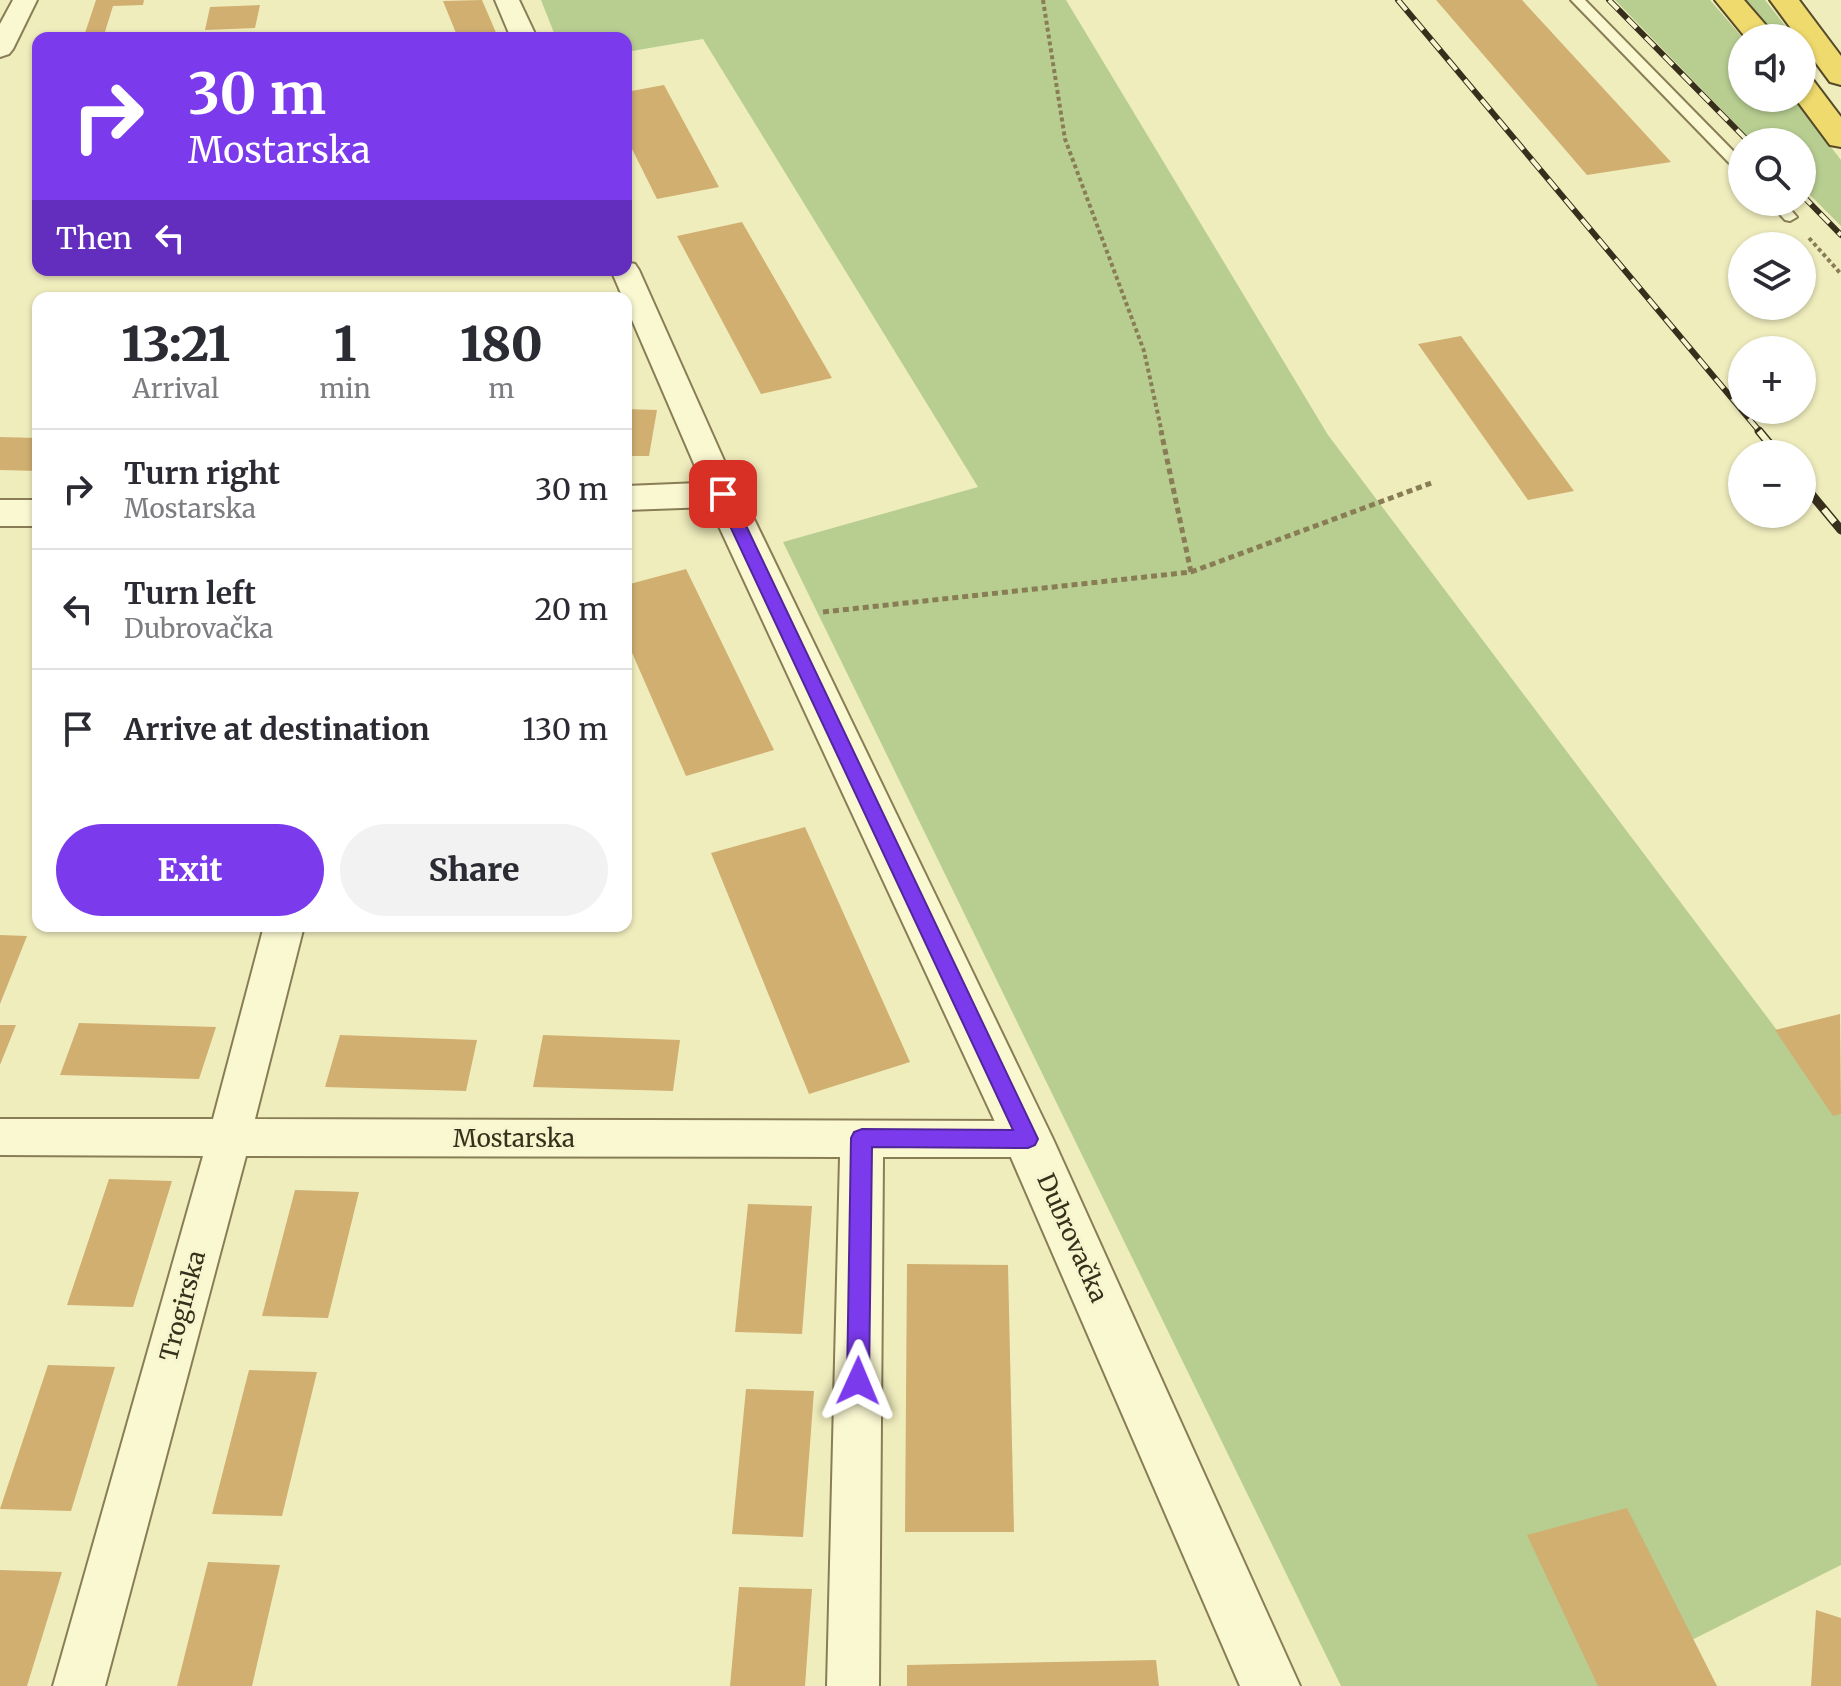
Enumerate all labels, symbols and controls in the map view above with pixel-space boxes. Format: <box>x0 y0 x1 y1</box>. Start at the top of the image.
map controls <box>1728 24 1816 528</box>
button: sound <box>1728 24 1816 112</box>
text: 30 m <box>188 59 326 129</box>
icon: right <box>56 64 160 168</box>
text: Mostarska <box>188 128 371 173</box>
button: search <box>1728 128 1816 216</box>
icon: left <box>148 216 192 260</box>
text: Then <box>56 219 132 257</box>
button: layers <box>1728 232 1816 320</box>
text: 13:21 <box>121 314 230 374</box>
text: 1 <box>334 314 356 374</box>
text: 180 <box>460 314 543 374</box>
button: + <box>1728 336 1816 424</box>
text: Arrival <box>132 372 219 405</box>
text: min <box>319 372 371 405</box>
text: m <box>489 372 514 405</box>
button: − <box>1728 440 1816 528</box>
text: Turn right <box>124 454 280 492</box>
pin <box>689 460 757 528</box>
icon: right <box>56 467 100 511</box>
text: 30 m <box>535 470 608 508</box>
icon: arrive <box>701 472 745 516</box>
text: Mostarska <box>124 492 256 525</box>
text: Turn left <box>124 574 256 612</box>
icon: left <box>56 587 100 631</box>
text: 20 m <box>535 590 608 628</box>
text: Dubrovačka <box>124 612 273 645</box>
icon: arrive <box>56 707 100 751</box>
text: Arrive at destination <box>124 710 430 748</box>
text: 130 m <box>522 710 608 748</box>
button: Exit <box>56 824 324 916</box>
button: Share <box>340 824 608 916</box>
street label: Mostarska <box>453 1123 575 1154</box>
street label: Dubrovačka <box>1030 1169 1115 1307</box>
street label: Trogirska <box>153 1247 212 1365</box>
position arrow <box>816 1339 900 1423</box>

